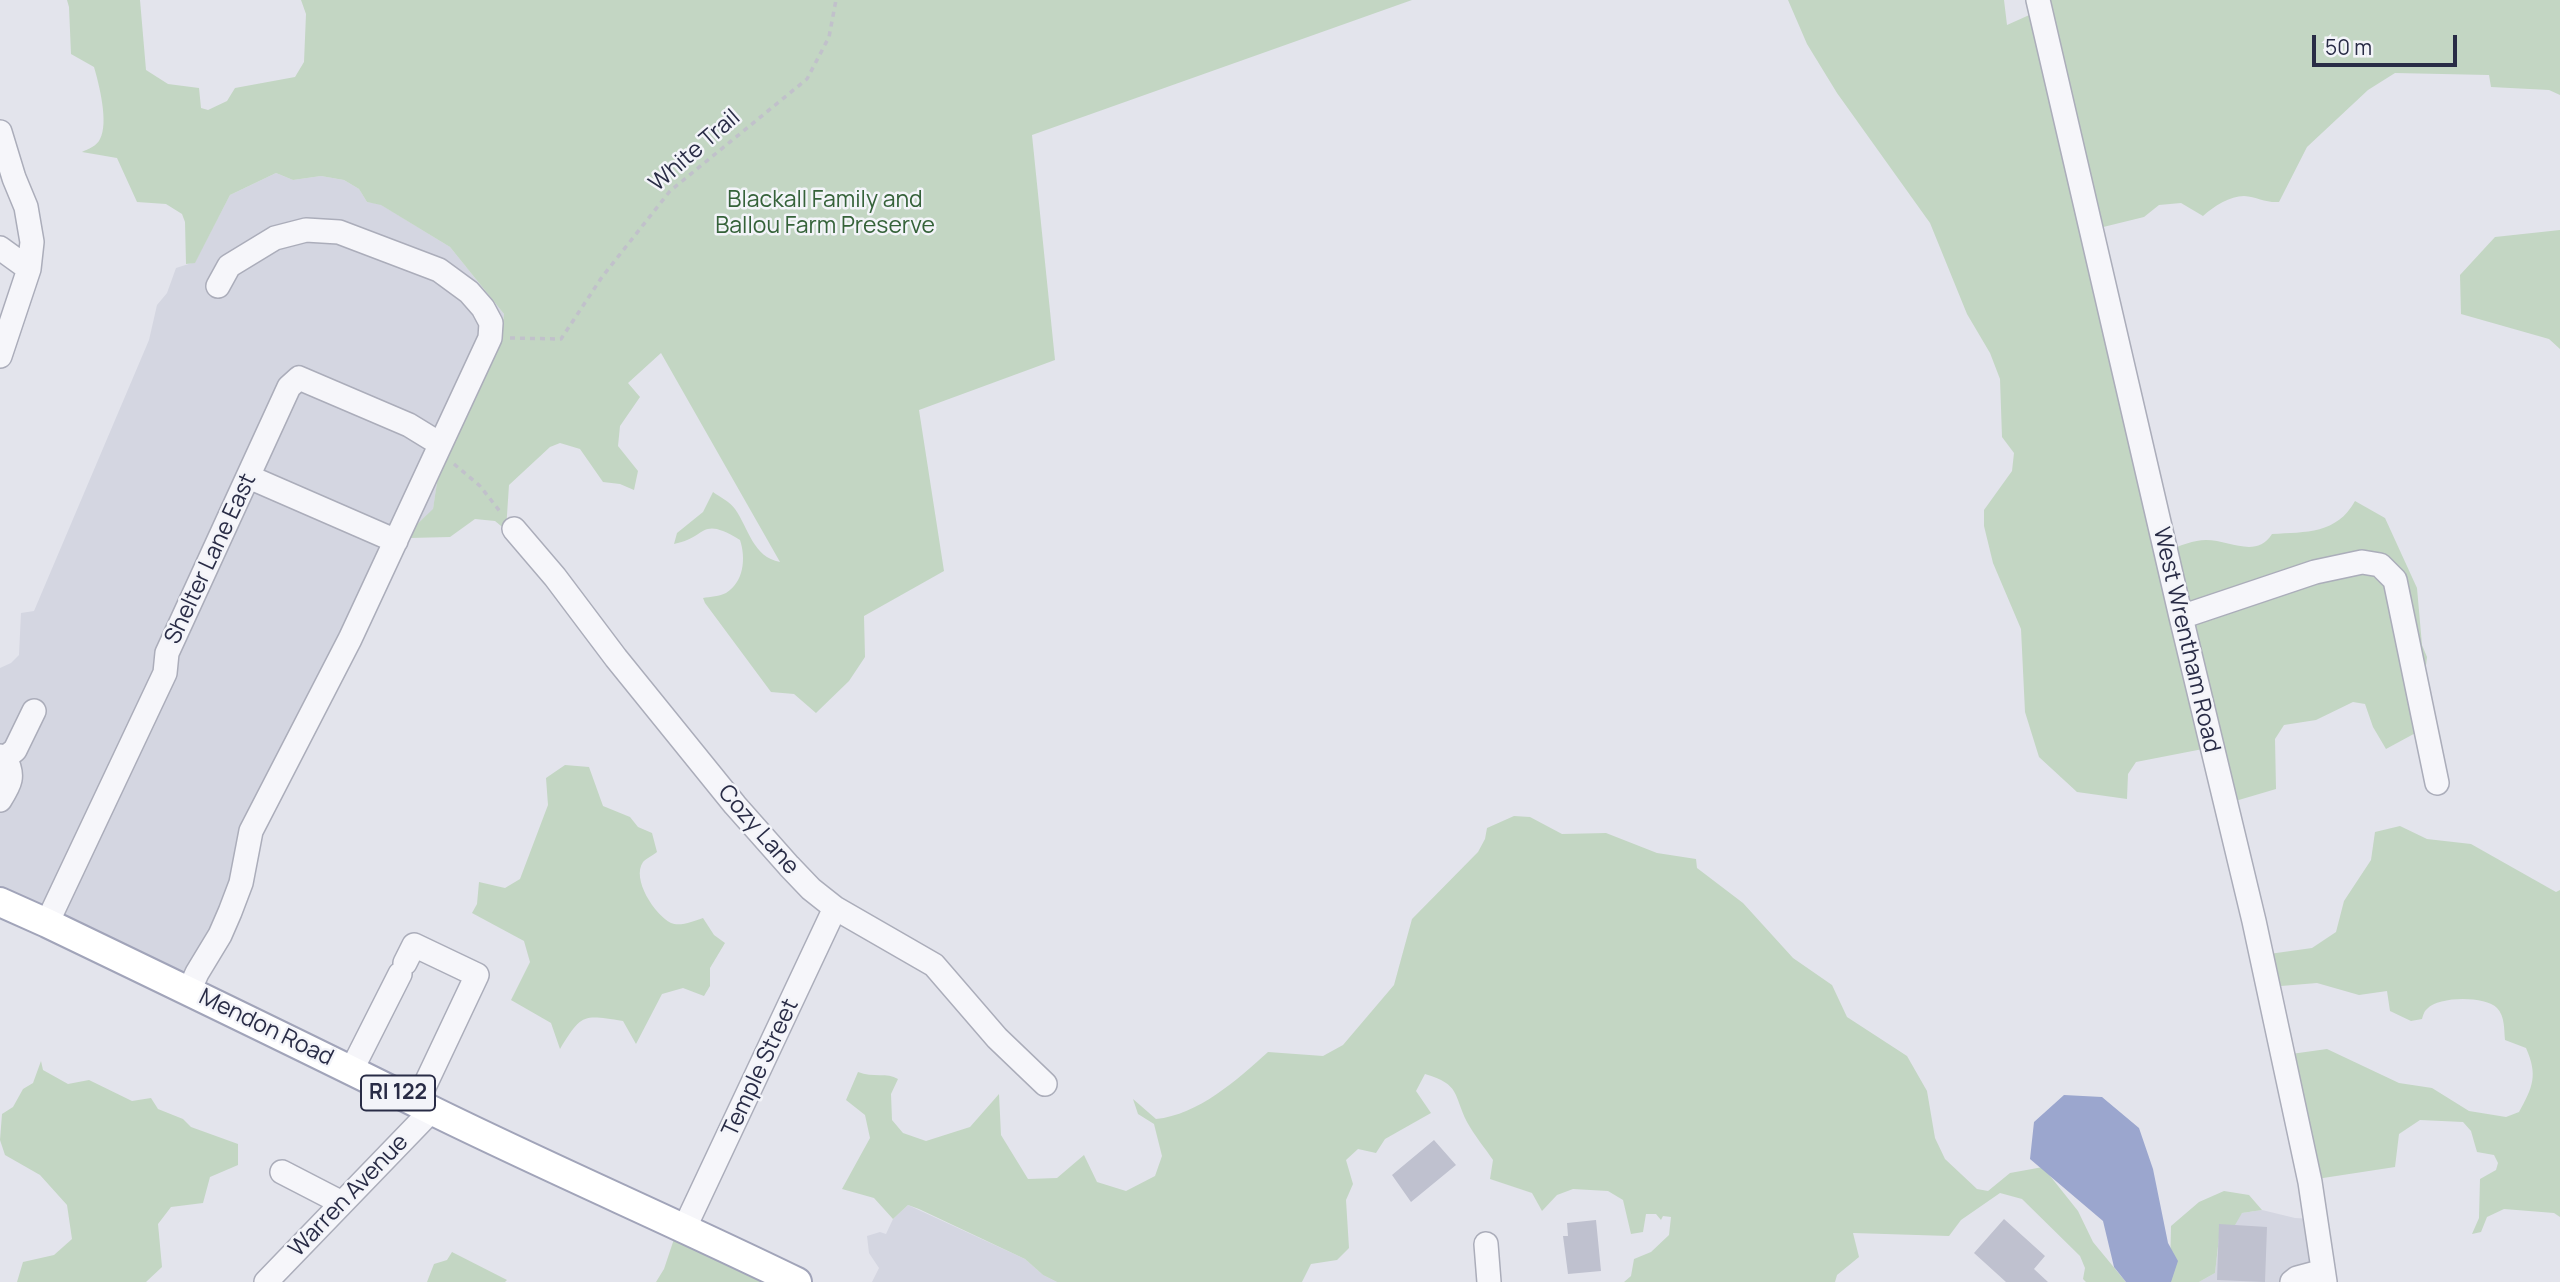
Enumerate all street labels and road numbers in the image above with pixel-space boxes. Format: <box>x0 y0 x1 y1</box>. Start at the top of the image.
street label: White Trail <box>644 104 746 198</box>
street label: Shelter Lane East <box>159 469 263 649</box>
street label: West Wrentham Road <box>2147 525 2225 755</box>
street label: Cozy Lane <box>712 780 804 880</box>
street label: Mendon Road <box>194 984 338 1072</box>
street label: Temple Street <box>717 995 805 1141</box>
road number: RI 122 <box>361 1076 435 1110</box>
street label: Warren Avenue <box>284 1129 414 1263</box>

